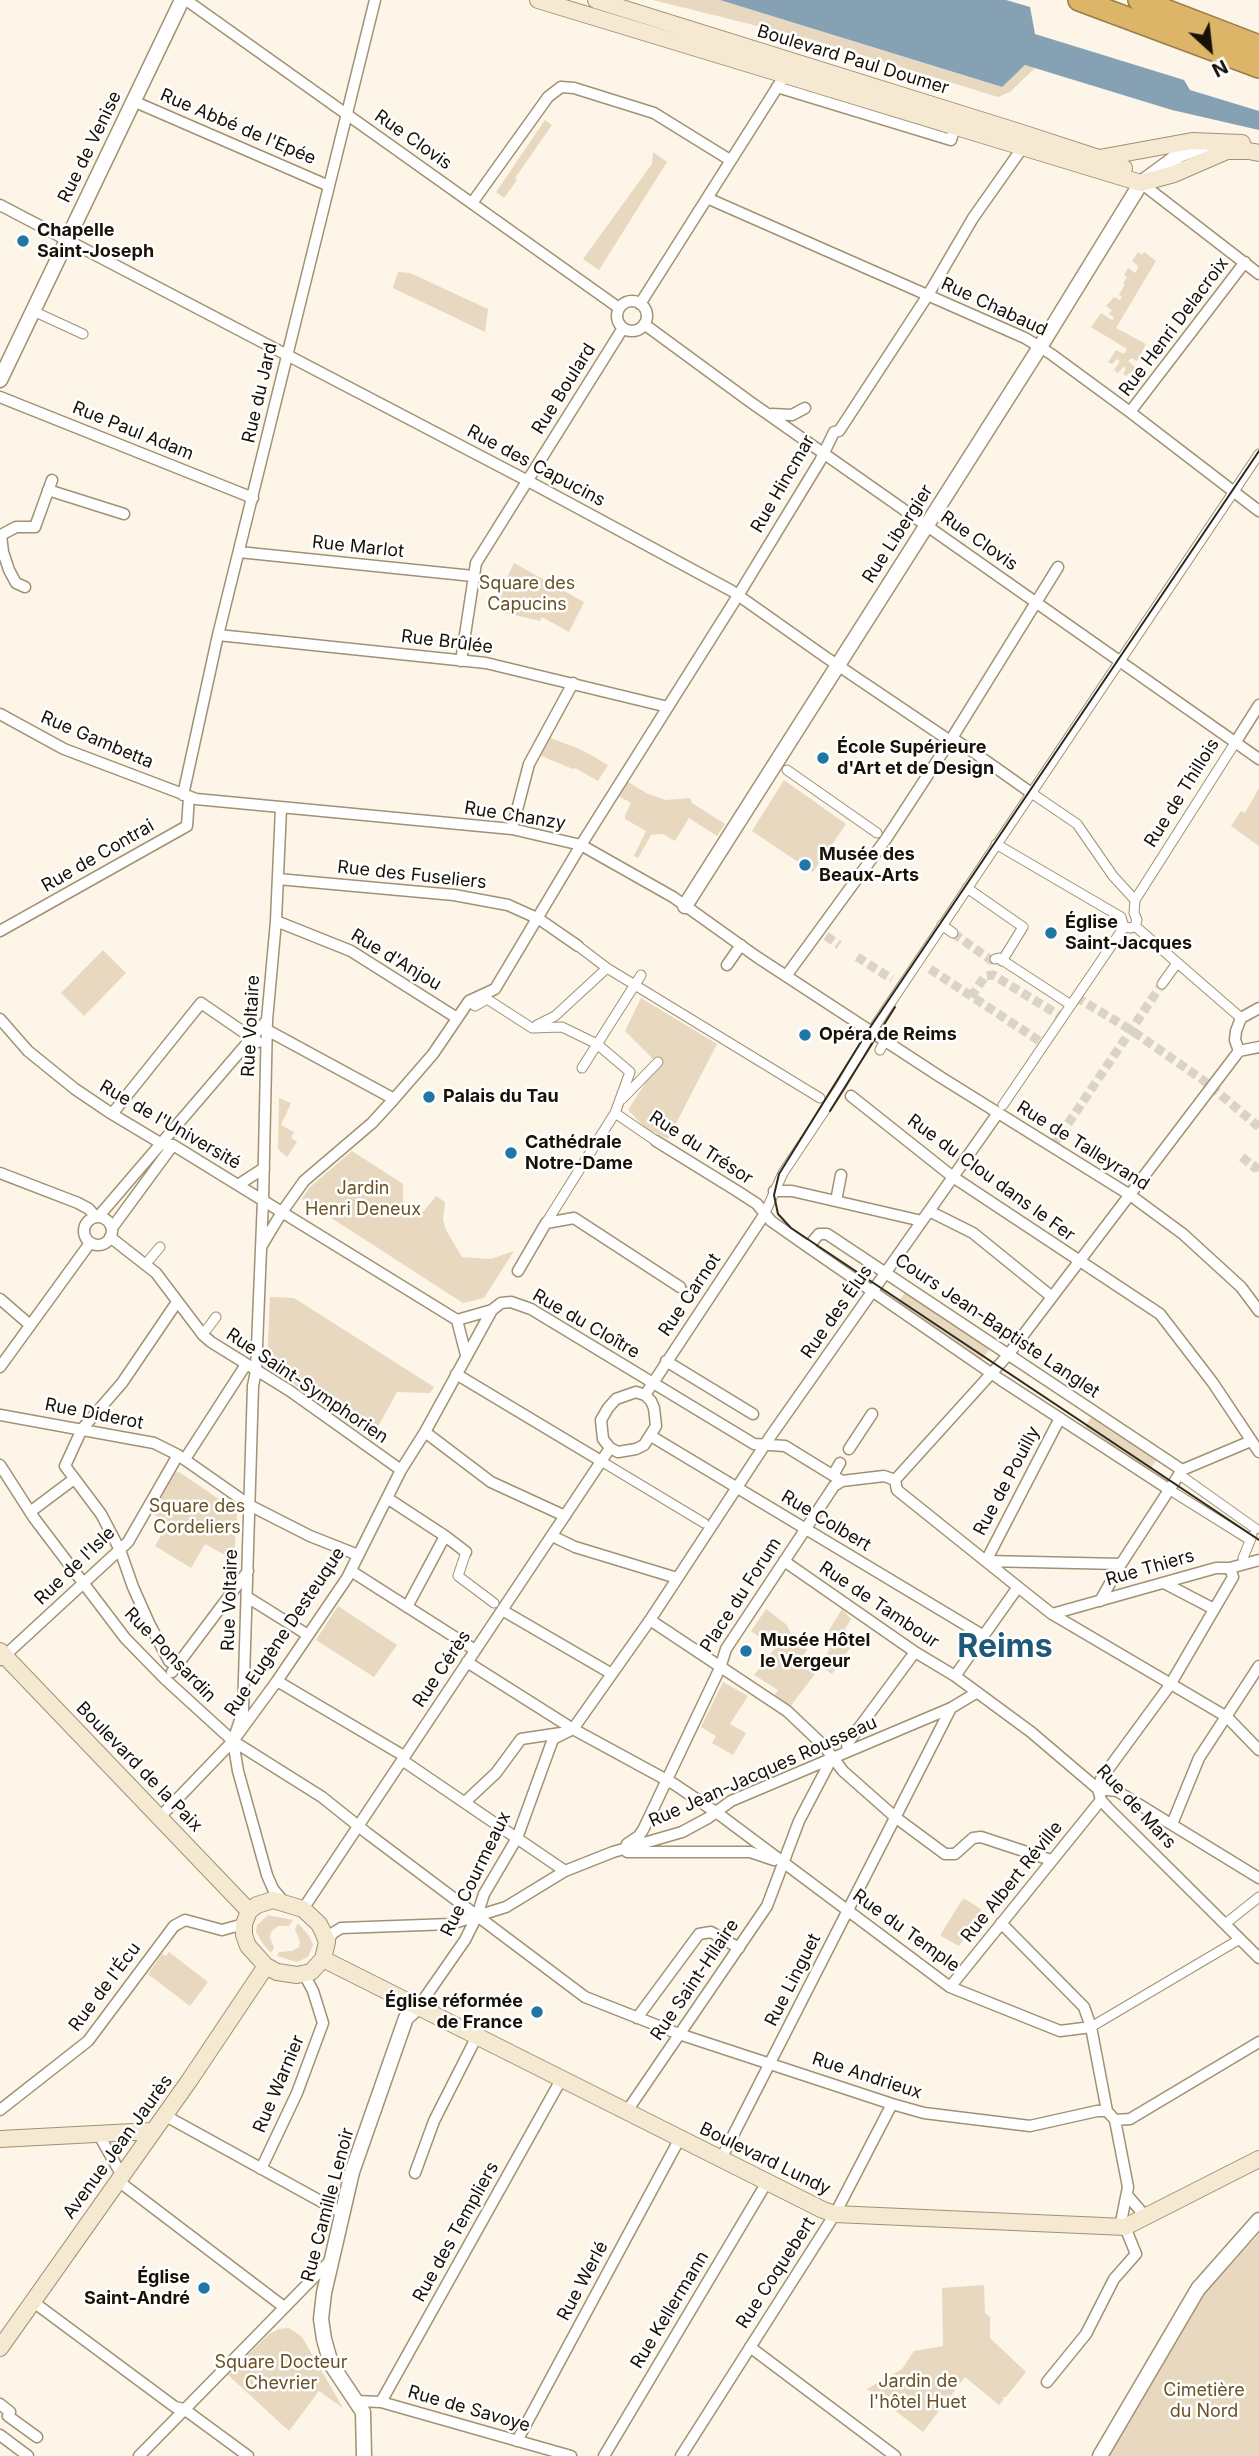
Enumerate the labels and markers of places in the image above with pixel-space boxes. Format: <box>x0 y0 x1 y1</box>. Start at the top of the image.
place label: Chapelle Saint-Joseph <box>37 220 154 262</box>
marker: Chapelle Saint-Joseph <box>15 233 31 249</box>
place label: École Supérieure d'Art et de Design <box>837 737 994 780</box>
marker: École Supérieure d'Art et de Design <box>815 750 831 766</box>
place label: Musée des Beaux-Arts <box>819 844 919 886</box>
marker: Musée des Beaux-Arts <box>797 857 813 873</box>
place label: Église Saint-Jacques <box>1065 912 1192 954</box>
marker: Église Saint-Jacques <box>1043 925 1059 941</box>
place label: Opéra de Reims <box>819 1024 957 1046</box>
marker: Opéra de Reims <box>797 1027 813 1043</box>
place label: Palais du Tau <box>443 1086 559 1108</box>
marker: Palais du Tau <box>421 1089 437 1105</box>
place label: Cathédrale Notre-Dame <box>525 1132 633 1174</box>
marker: Cathédrale Notre-Dame <box>503 1145 519 1161</box>
place label: Musée Hôtel le Vergeur <box>760 1630 870 1672</box>
marker: Musée Hôtel le Vergeur <box>738 1643 754 1659</box>
place label: Église réformée de France <box>385 1991 523 2034</box>
marker: Église réformée de France <box>529 2004 545 2020</box>
place label: Église Saint-André <box>84 2267 190 2310</box>
marker: Église Saint-André <box>196 2280 212 2296</box>

